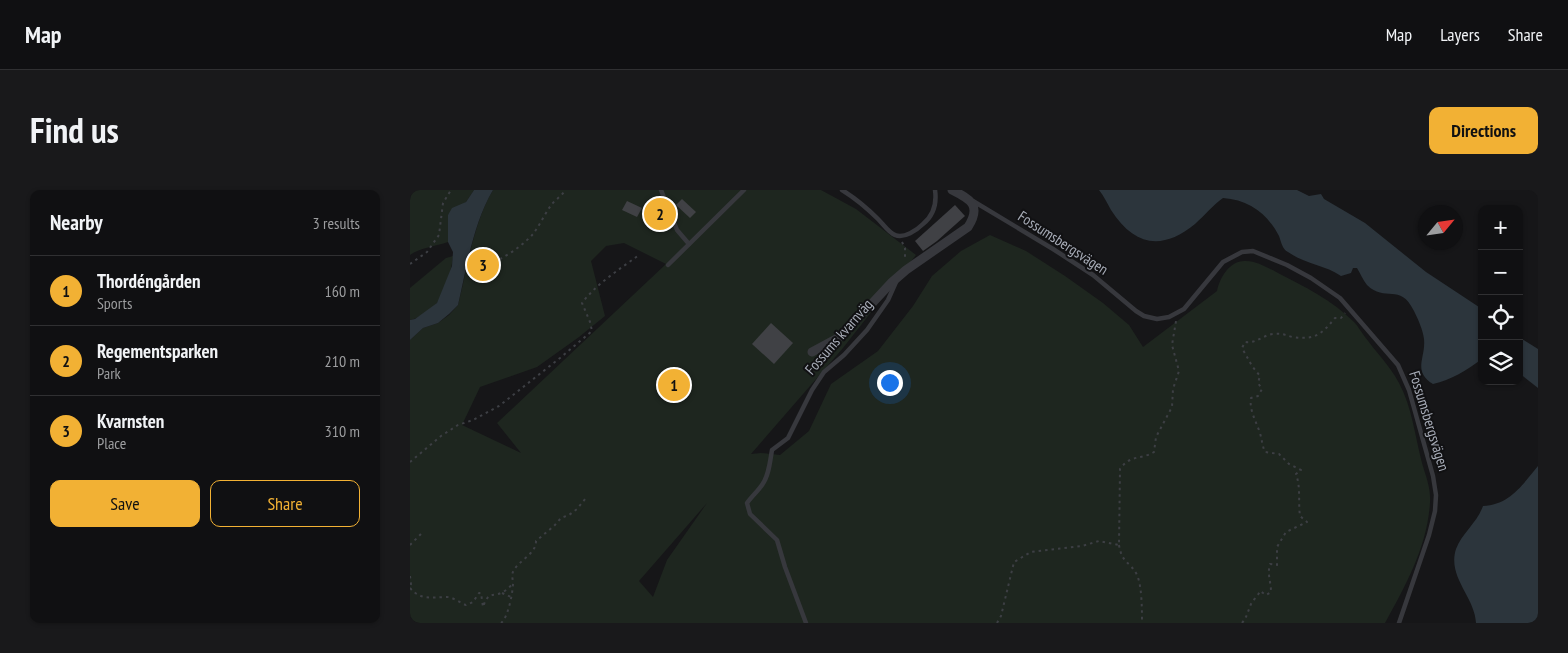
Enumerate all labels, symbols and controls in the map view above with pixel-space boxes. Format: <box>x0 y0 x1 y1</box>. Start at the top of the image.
text: Map <box>25 19 62 50</box>
text: Map <box>1386 23 1412 46</box>
text: Layers <box>1440 23 1480 46</box>
text: Share <box>1508 23 1543 46</box>
text: Find us <box>30 107 119 153</box>
button: Directions <box>1429 107 1538 154</box>
pin: 2 <box>644 195 676 233</box>
north arrow <box>1418 205 1463 250</box>
map controls <box>1478 205 1523 385</box>
button: + <box>1478 205 1523 250</box>
street label: Fossumsbergsvägen <box>1015 206 1112 279</box>
text: Nearby <box>50 209 103 236</box>
text: 3 results <box>313 213 360 233</box>
pin: 3 <box>467 246 499 284</box>
button: − <box>1478 250 1523 295</box>
text: Thordéngården <box>97 269 201 293</box>
text: 1 <box>62 281 70 301</box>
text: 160 m <box>325 281 360 301</box>
text: Sports <box>97 293 132 313</box>
street label: Fossums kvarnväg <box>801 295 877 378</box>
button: locate <box>1478 295 1523 340</box>
text: Regementsparken <box>97 339 218 363</box>
button: layers <box>1478 340 1523 385</box>
text: 2 <box>62 351 70 371</box>
text: 210 m <box>325 351 360 371</box>
text: Park <box>97 363 121 383</box>
pin: 1 <box>658 366 690 404</box>
street label: Fossumsbergsvägen <box>1405 369 1454 473</box>
your location <box>877 370 903 396</box>
text: Kvarnsten <box>97 409 164 433</box>
text: 3 <box>62 421 70 441</box>
text: 310 m <box>325 421 360 441</box>
text: Place <box>97 433 126 453</box>
button: Save <box>50 480 200 527</box>
button: Share <box>210 480 360 527</box>

